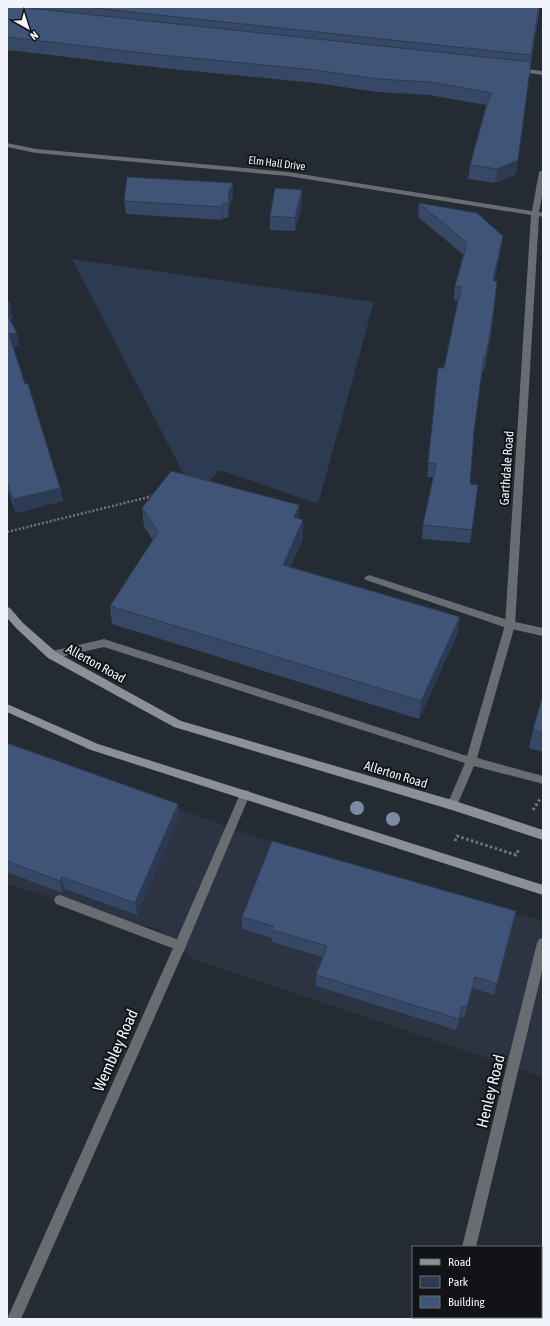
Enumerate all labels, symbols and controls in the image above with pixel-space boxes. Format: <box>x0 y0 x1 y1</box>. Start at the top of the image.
north arrow <box>8 8 48 48</box>
text: N <box>28 29 41 42</box>
street label: Elm Hall Drive <box>248 154 306 172</box>
street label: Garthdale Road <box>496 430 517 506</box>
street label: Allerton Road <box>64 641 128 686</box>
street label: Allerton Road <box>362 758 429 791</box>
street label: Wembley Road <box>89 1006 142 1094</box>
street label: Henley Road <box>472 1053 509 1130</box>
legend <box>412 1246 542 1318</box>
text: Road <box>448 1255 471 1269</box>
text: Park <box>448 1275 469 1289</box>
text: Building <box>448 1295 486 1309</box>

